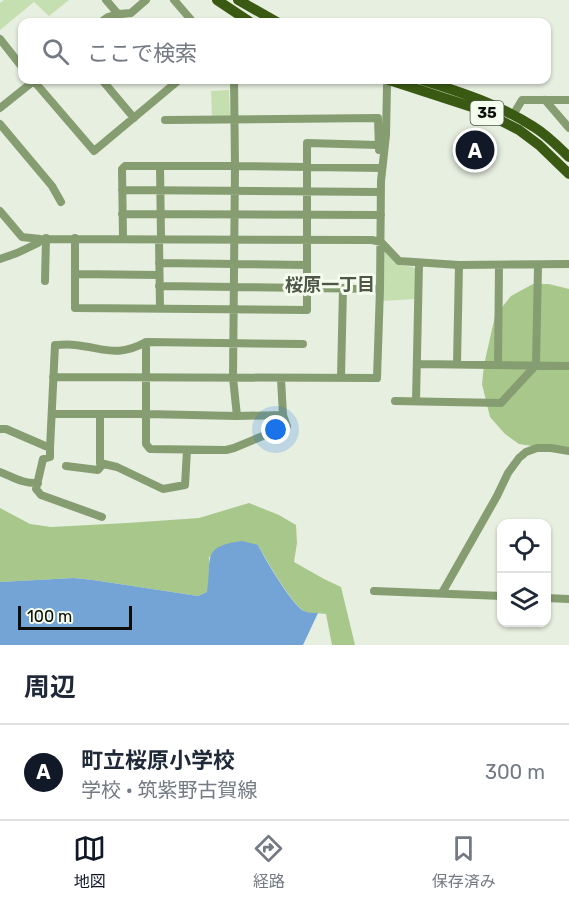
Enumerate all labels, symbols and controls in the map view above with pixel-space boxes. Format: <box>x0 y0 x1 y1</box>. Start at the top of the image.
search box <box>18 18 551 84</box>
icon: search <box>39 35 72 68</box>
text: ここで検索 <box>87 40 197 67</box>
road number: 35 <box>470 101 504 125</box>
pin: A <box>456 128 494 172</box>
district label: 桜原一丁目 <box>285 274 375 296</box>
your location <box>261 415 290 444</box>
map controls <box>497 519 551 627</box>
button: locate <box>497 519 551 573</box>
button: layers <box>497 573 551 627</box>
scale bar <box>18 603 132 630</box>
text: 100 m <box>27 607 72 626</box>
text: 周辺 <box>24 672 76 703</box>
text: 町立桜原小学校 <box>81 747 235 774</box>
text: A <box>36 760 51 784</box>
text: 300 m <box>485 760 545 784</box>
text: 学校 · 筑紫野古賀線 <box>81 778 257 802</box>
tab: 地図 <box>73 832 106 892</box>
tab: 経路 <box>252 832 285 892</box>
tab: 保存済み <box>432 832 496 892</box>

